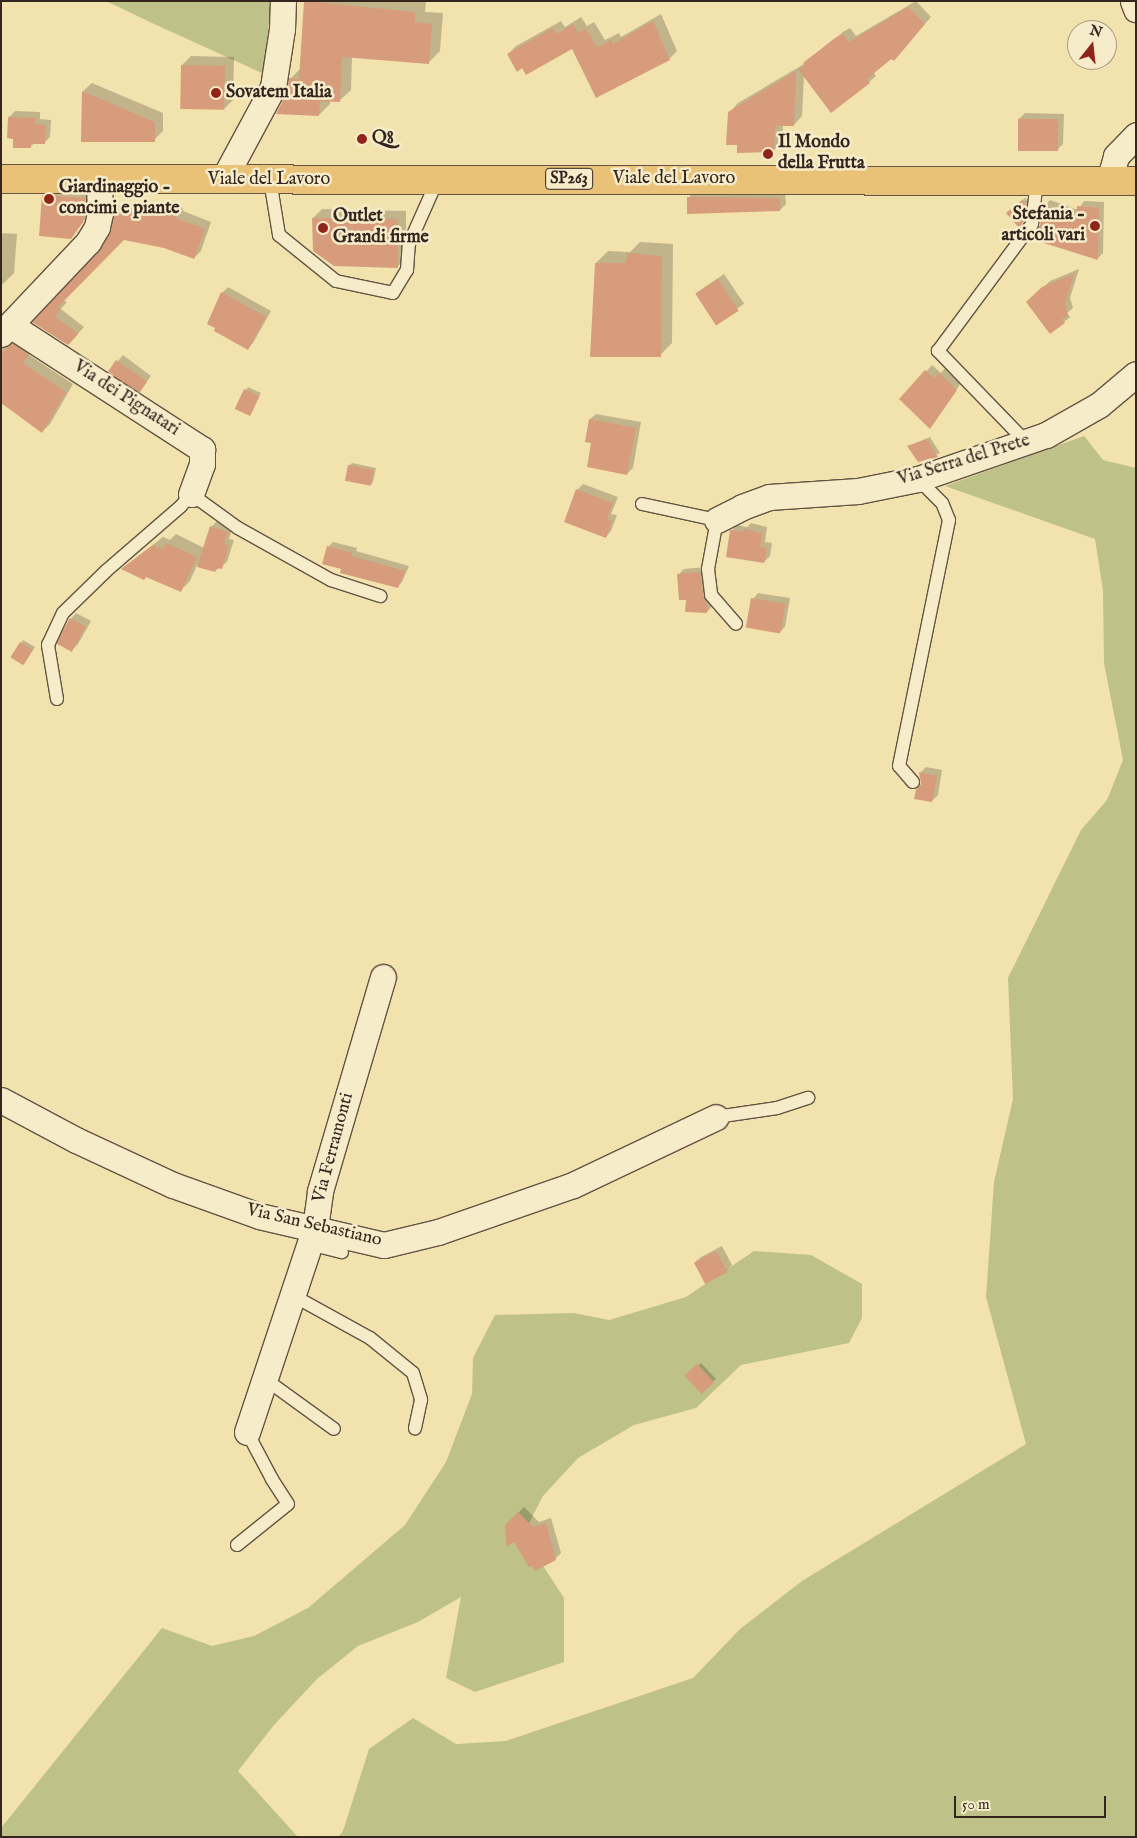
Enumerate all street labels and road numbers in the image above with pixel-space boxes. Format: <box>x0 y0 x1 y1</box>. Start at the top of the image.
road number: SP263 <box>544 165 594 192</box>
street label: Viale del Lavoro <box>613 168 735 190</box>
street label: Viale del Lavoro <box>208 169 330 191</box>
street label: Via dei Pignatari <box>69 357 183 441</box>
street label: Via Serra del Prete <box>895 431 1033 491</box>
street label: Via Ferramonti <box>309 1091 359 1205</box>
street label: Via San Sebastiano <box>244 1200 384 1252</box>

